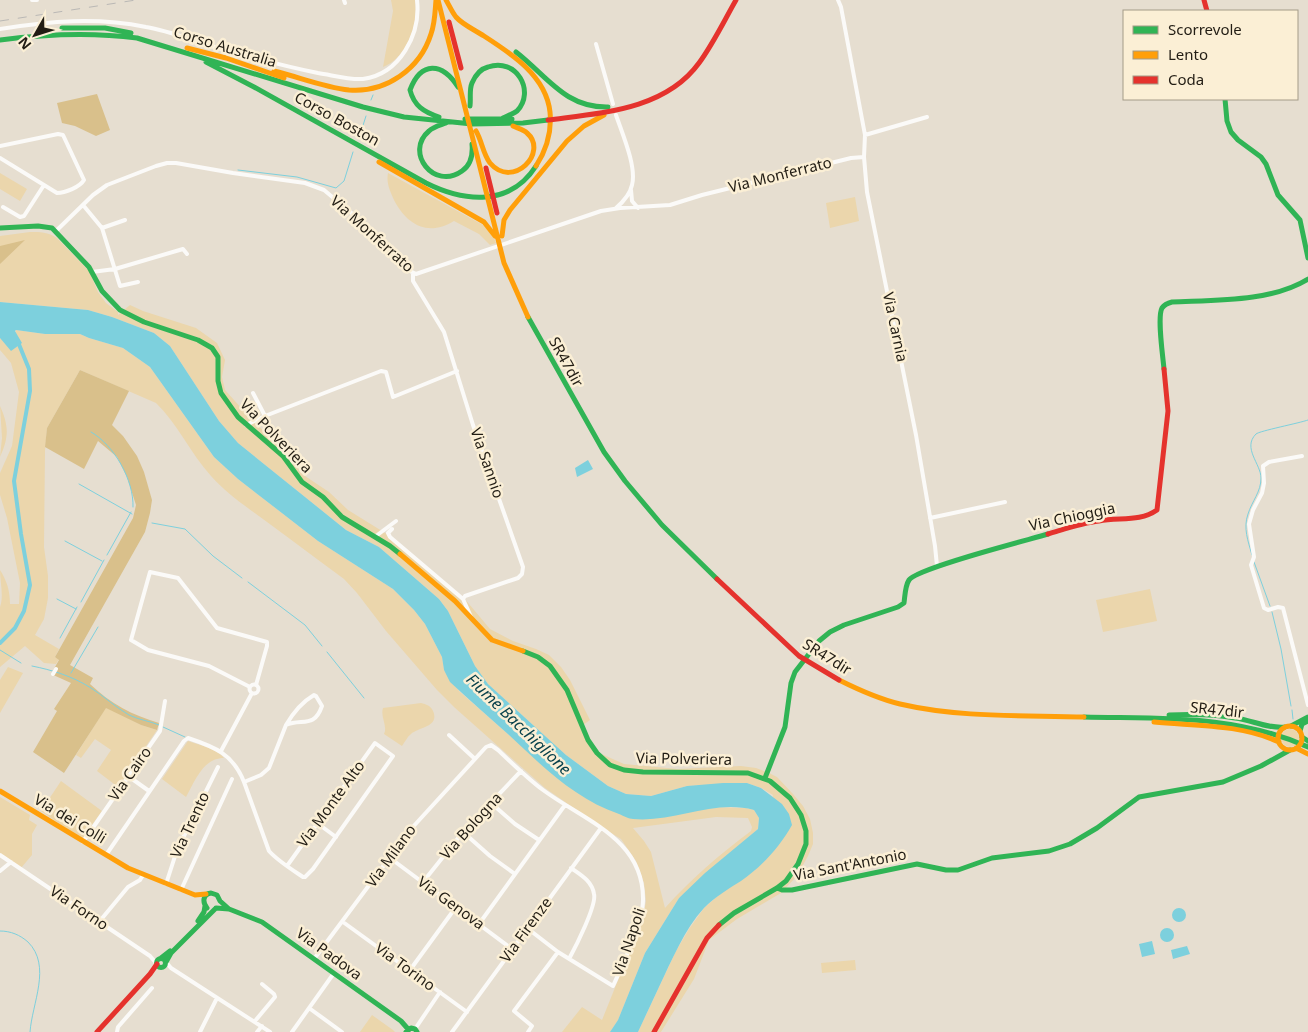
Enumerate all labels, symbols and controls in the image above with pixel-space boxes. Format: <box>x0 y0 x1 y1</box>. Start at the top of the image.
north arrow <box>10 10 60 60</box>
legend <box>1123 10 1298 100</box>
text: Scorrevole <box>1168 19 1242 39</box>
street label: Corso Australia <box>171 21 279 71</box>
text: N <box>14 33 35 54</box>
text: Lento <box>1168 44 1208 64</box>
text: Coda <box>1168 69 1204 89</box>
street label: Corso Boston <box>291 86 384 150</box>
street label: Via Monferrato <box>726 152 833 197</box>
street label: Via Monferrato <box>327 190 419 276</box>
street label: Via Carnia <box>879 290 913 364</box>
street label: SR47dir <box>545 333 589 390</box>
street label: Via Polveriera <box>236 394 317 477</box>
street label: Via Sannio <box>467 425 509 501</box>
street label: Via Chioggia <box>1027 497 1117 535</box>
street label: SR47dir <box>799 633 856 679</box>
water label: Fiume Bacchiglione <box>462 668 576 780</box>
street label: SR47dir <box>1189 696 1245 722</box>
street label: Via Cairo <box>103 742 155 805</box>
street label: Via Polveriera <box>636 747 732 769</box>
street label: Via Monte Alto <box>292 756 369 851</box>
street label: Via Bologna <box>435 787 506 863</box>
street label: Via Trento <box>165 788 213 861</box>
street label: Via dei Colli <box>31 789 110 848</box>
street label: Via Milano <box>361 820 420 891</box>
street label: Via Sant'Antonio <box>792 843 908 885</box>
street label: Via Genova <box>414 871 489 933</box>
street label: Via Forno <box>46 880 113 934</box>
street label: Via Firenze <box>495 893 556 966</box>
street label: Via Napoli <box>607 905 649 979</box>
street label: Via Padova <box>293 923 366 984</box>
street label: Via Torino <box>371 938 440 995</box>

